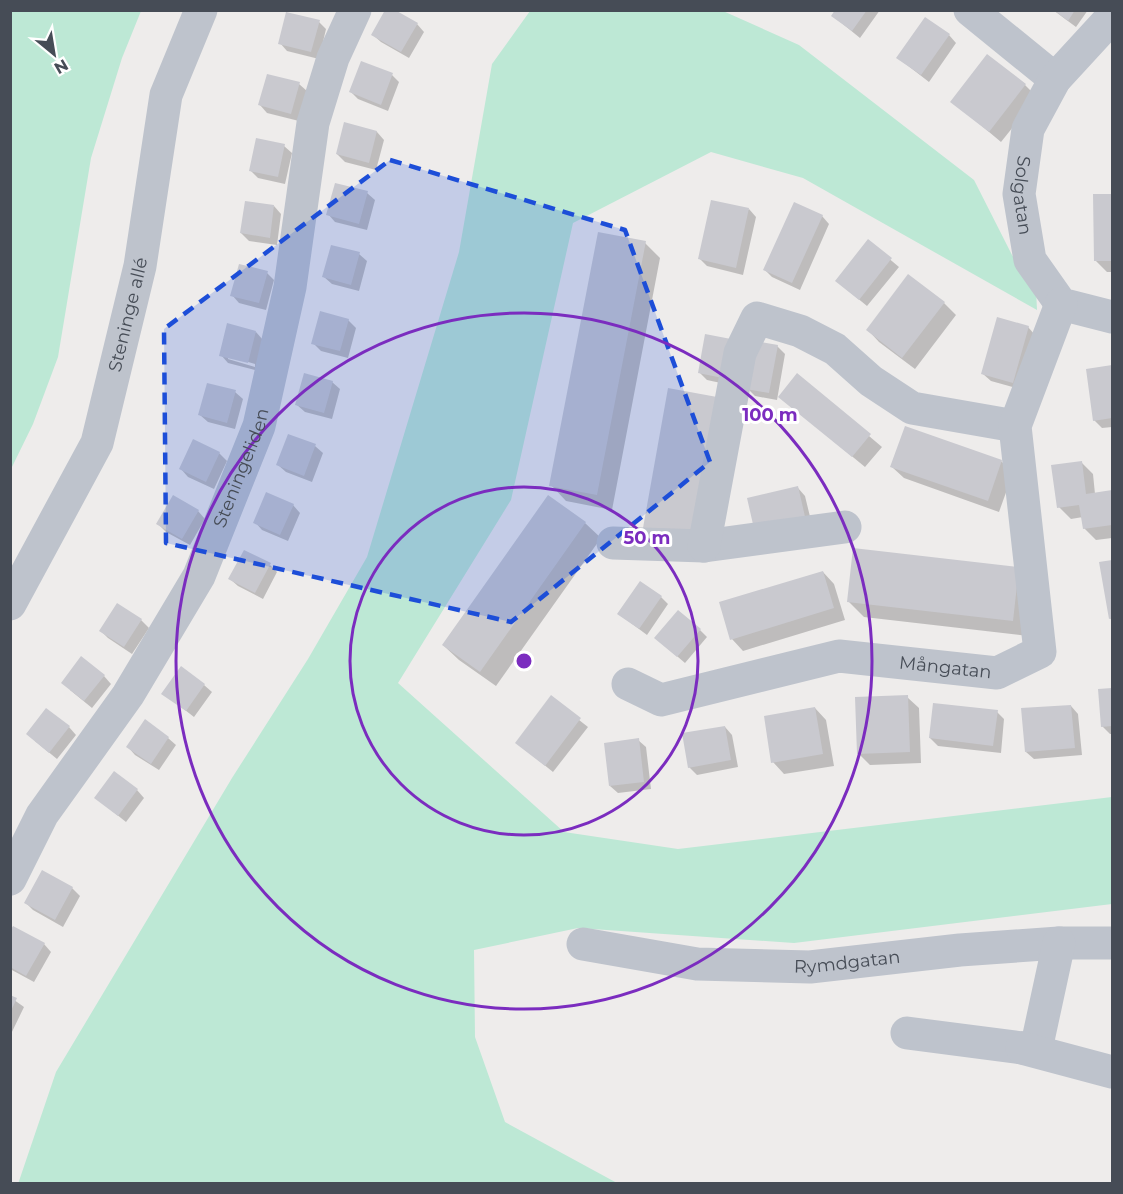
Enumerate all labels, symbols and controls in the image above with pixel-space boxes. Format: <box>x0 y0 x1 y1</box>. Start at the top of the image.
north arrow <box>24 24 84 84</box>
text: N <box>51 55 72 78</box>
street label: Solgatan <box>1008 154 1037 237</box>
street label: Steninge allé <box>104 256 152 374</box>
text: 100 m <box>742 404 798 426</box>
street label: Steningeliden <box>209 406 274 531</box>
text: 50 m <box>624 527 670 549</box>
centre of rings <box>514 651 534 671</box>
street label: Mångatan <box>898 652 993 683</box>
street label: Rymdgatan <box>794 946 901 978</box>

